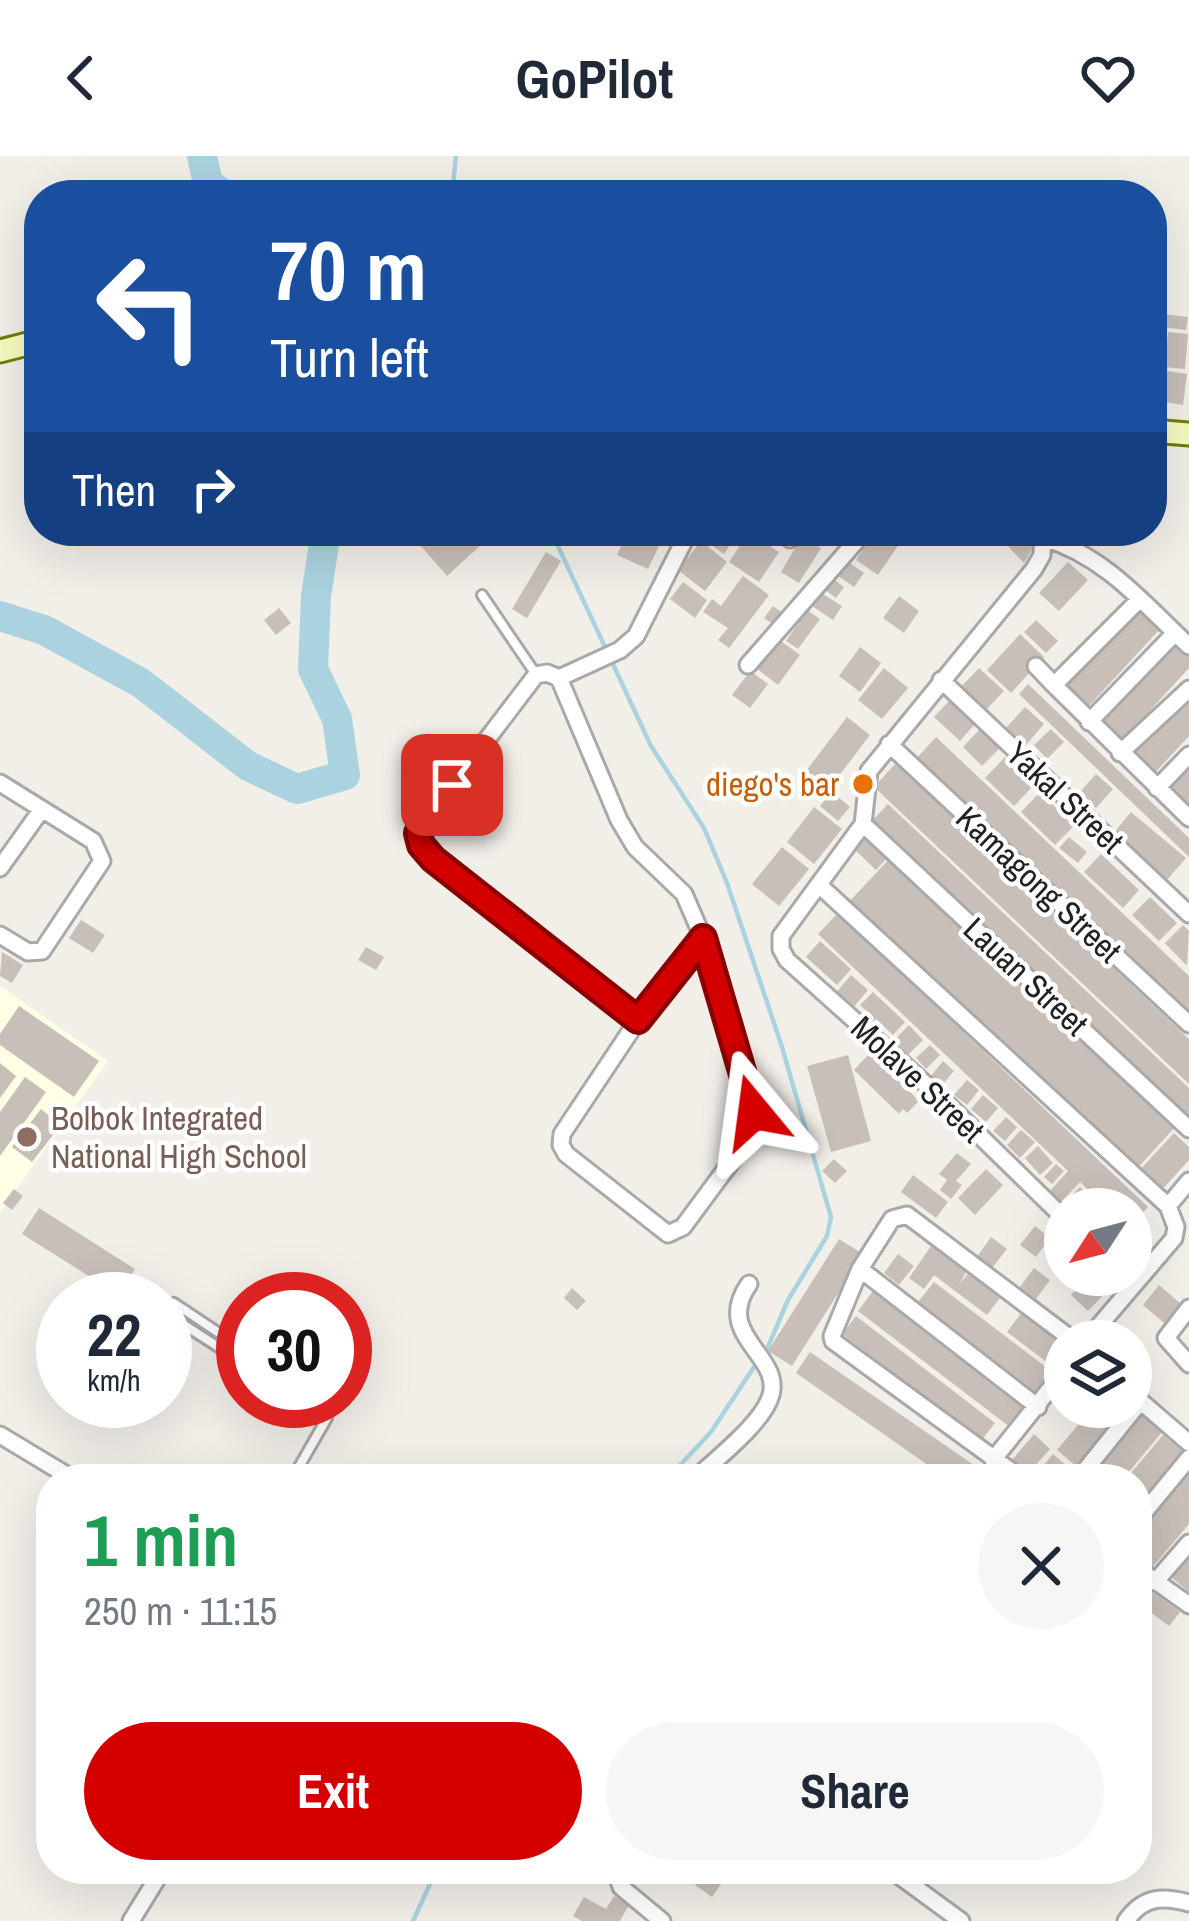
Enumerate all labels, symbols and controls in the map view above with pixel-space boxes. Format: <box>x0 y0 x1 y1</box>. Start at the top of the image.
text: GoPilot <box>516 42 673 115</box>
icon: back <box>48 45 114 111</box>
icon: heart <box>1075 45 1141 111</box>
text: 70 m <box>270 213 427 326</box>
icon: left <box>72 228 228 384</box>
text: Turn left <box>270 321 429 394</box>
icon: right <box>180 456 246 522</box>
text: Then <box>72 459 156 520</box>
street label: Yakal Street <box>997 731 1133 863</box>
pin <box>401 734 503 836</box>
icon: arrive <box>419 752 485 818</box>
place label: diego's bar <box>706 762 839 806</box>
marker: diego's bar <box>850 771 876 797</box>
street label: Kamagong Street <box>947 796 1131 972</box>
street label: Lauan Street <box>954 907 1098 1045</box>
street label: Molave Street <box>842 1006 994 1152</box>
position arrow <box>691 1049 817 1175</box>
place label: Bolbok Integrated National High School <box>51 1096 307 1178</box>
marker: Bolbok Integrated National High School <box>14 1124 40 1150</box>
north arrow <box>1044 1188 1152 1296</box>
map controls <box>1044 1188 1152 1428</box>
speed limit sign: 30 <box>216 1272 372 1428</box>
text: 22 <box>87 1294 141 1375</box>
button: layers <box>1044 1320 1152 1428</box>
text: km/h <box>87 1360 141 1400</box>
text: 1 min <box>84 1491 238 1588</box>
button: close <box>978 1503 1104 1629</box>
text: 250 m · 11:15 <box>84 1585 277 1637</box>
button: Exit <box>84 1722 582 1860</box>
button: Share <box>606 1722 1104 1860</box>

